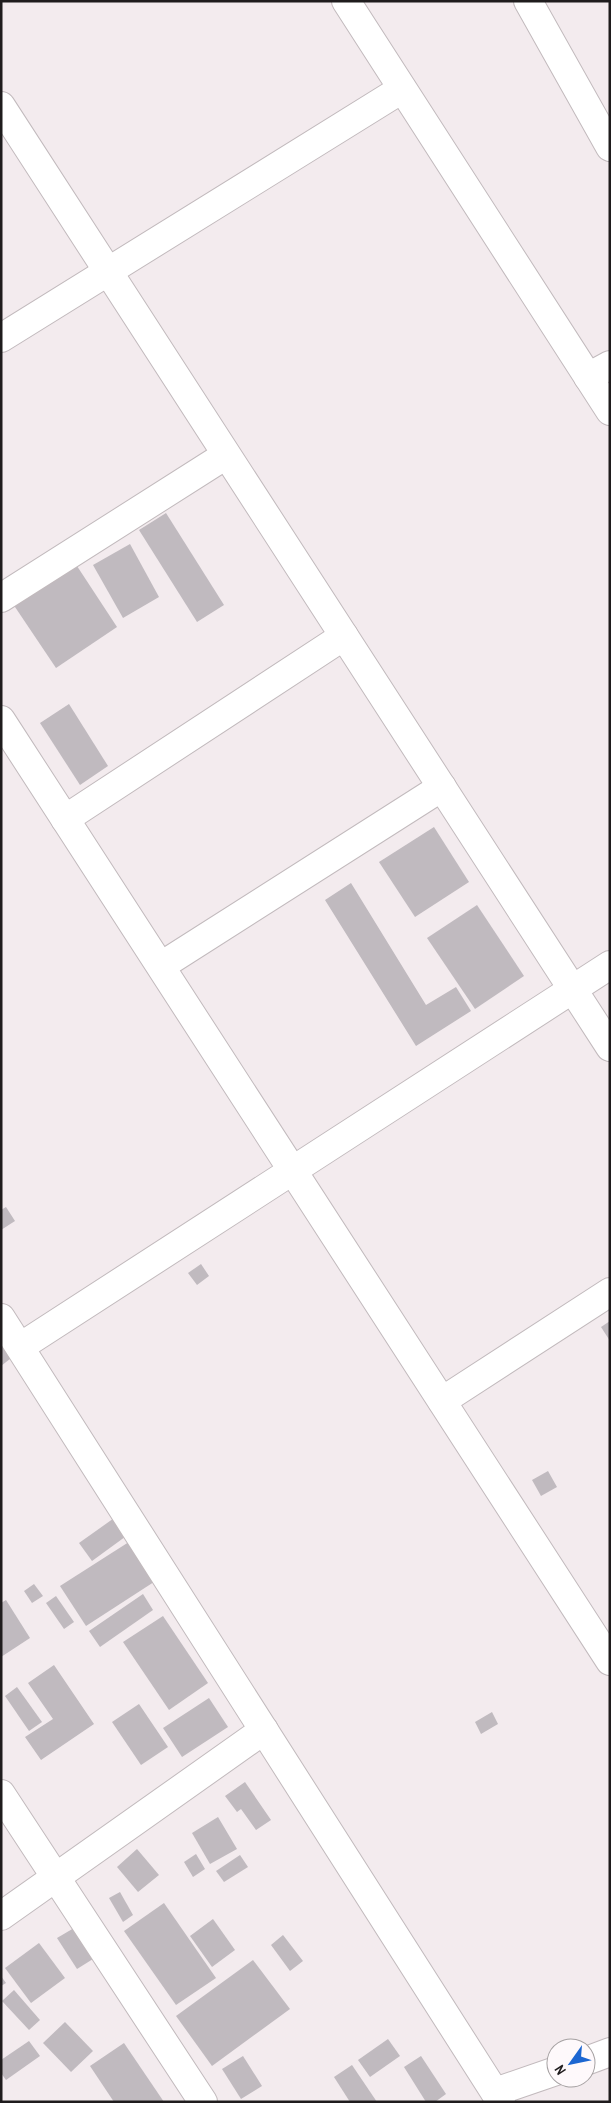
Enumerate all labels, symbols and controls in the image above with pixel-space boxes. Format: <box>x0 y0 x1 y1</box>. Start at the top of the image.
north arrow <box>546 2038 596 2088</box>
text: N <box>550 2062 570 2078</box>

